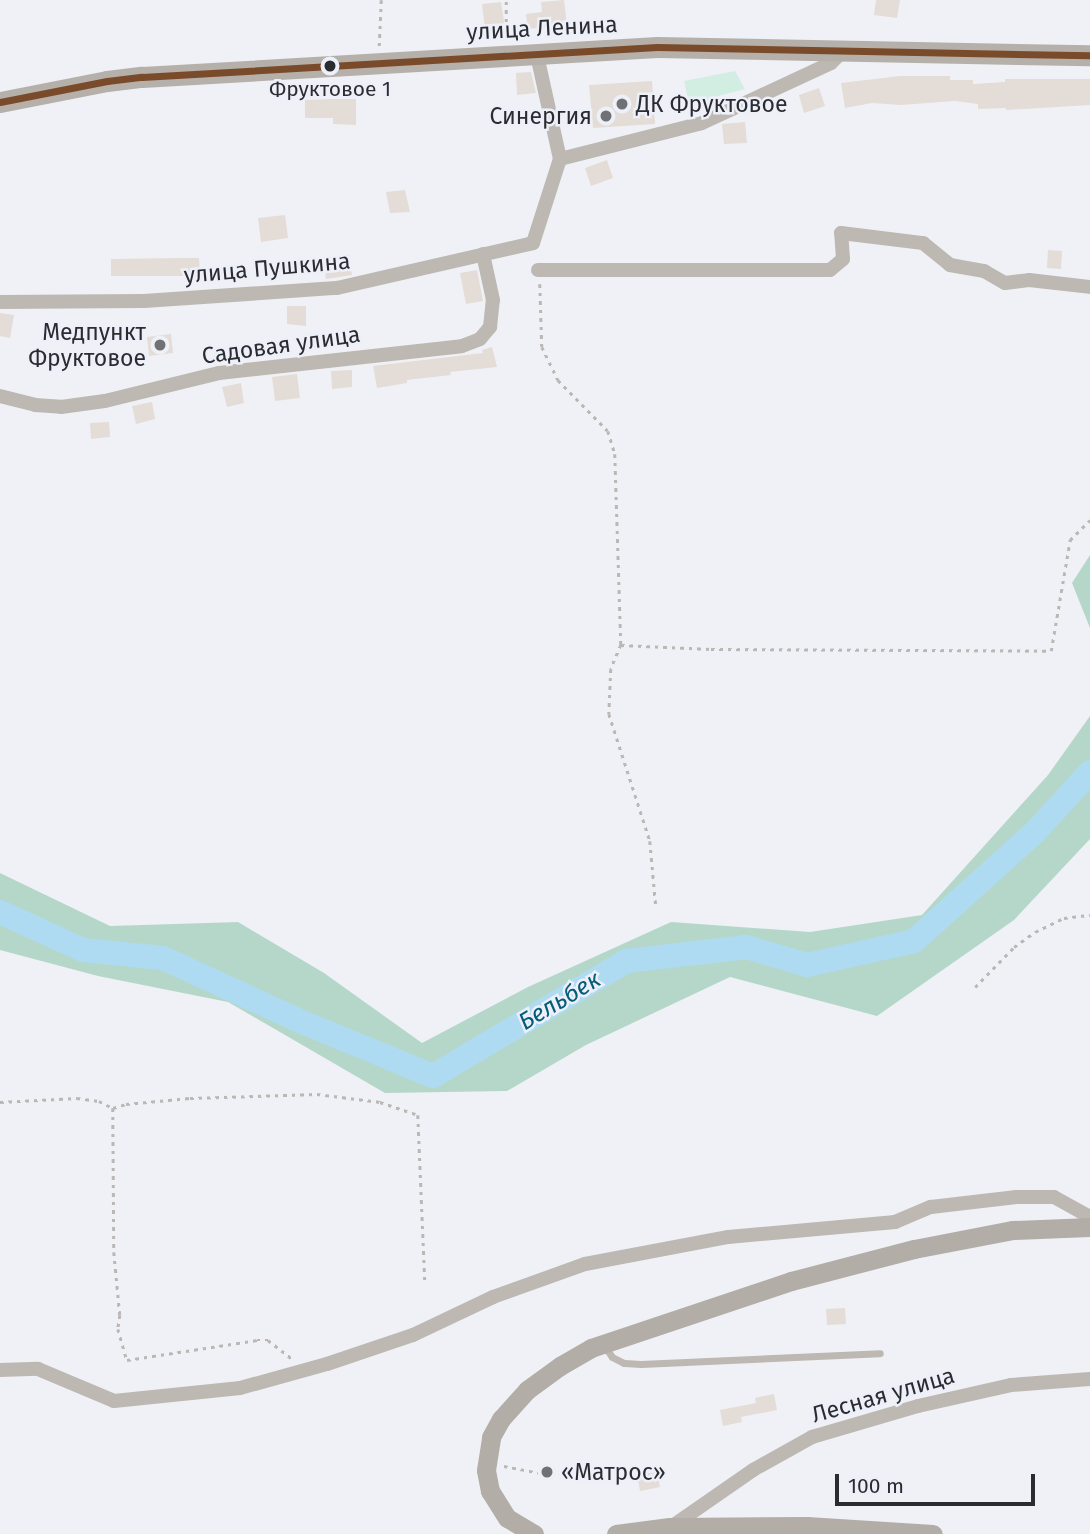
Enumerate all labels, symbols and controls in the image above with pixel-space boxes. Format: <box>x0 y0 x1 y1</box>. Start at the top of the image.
street label: улица Ленина <box>466 10 618 46</box>
marker: Фруктовое 1 <box>323 59 337 73</box>
place label: Фруктовое 1 <box>269 76 391 102</box>
place label: ДК Фруктовое <box>636 90 787 118</box>
marker: ДК Фруктовое <box>614 96 630 112</box>
place label: Синергия <box>489 102 592 130</box>
marker: Синергия <box>598 108 614 124</box>
street label: улица Пушкина <box>183 247 351 289</box>
place label: Медпункт Фруктовое <box>28 318 146 372</box>
street label: Садовая улица <box>200 320 362 370</box>
marker: Медпункт Фруктовое <box>152 337 168 353</box>
water label: Бельбек <box>514 965 606 1037</box>
street label: Лесная улица <box>808 1361 958 1429</box>
place label: «Матрос» <box>561 1458 666 1486</box>
scale bar <box>838 1460 1038 1504</box>
marker: «Матрос» <box>539 1464 555 1480</box>
text: 100 m <box>848 1473 904 1499</box>

